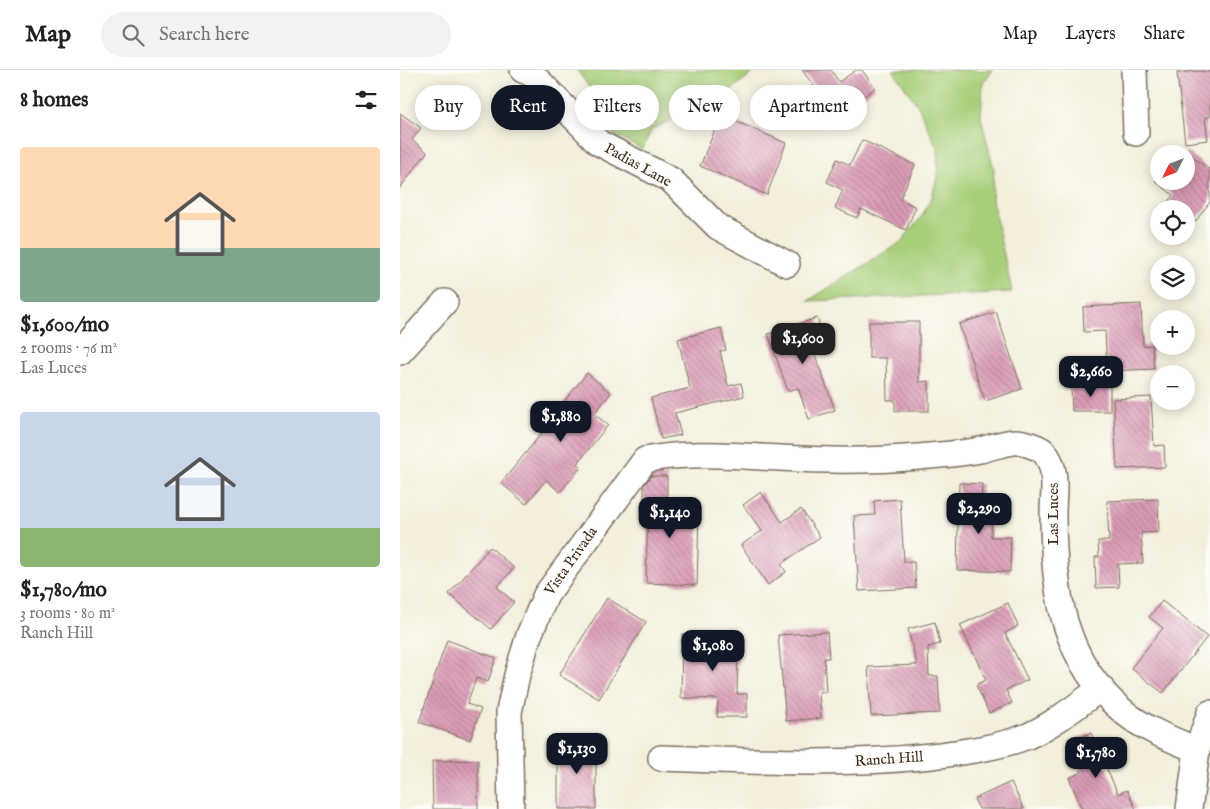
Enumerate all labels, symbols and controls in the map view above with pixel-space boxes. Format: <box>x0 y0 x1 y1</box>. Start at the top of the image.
search box <box>101 12 451 57</box>
text: Map <box>25 19 71 50</box>
icon: search <box>119 21 147 49</box>
text: Search here <box>159 23 250 47</box>
text: Map <box>1003 23 1037 46</box>
text: Layers <box>1065 23 1116 46</box>
text: Share <box>1144 23 1185 46</box>
chip: Buy <box>415 85 481 130</box>
chip: Rent <box>491 85 565 130</box>
chip: Filters <box>575 85 659 130</box>
chip: New <box>669 85 740 130</box>
chip: Apartment <box>750 85 867 130</box>
icon: filters <box>352 86 380 114</box>
text: 8 homes <box>20 87 88 114</box>
street label: Padias Lane <box>601 139 675 191</box>
north arrow <box>1150 145 1195 190</box>
map controls <box>1150 145 1195 410</box>
icon: home <box>155 179 245 269</box>
button: locate <box>1150 200 1195 245</box>
button: layers <box>1150 255 1195 300</box>
button: + <box>1150 310 1195 355</box>
text: $1,600/mo <box>20 312 109 339</box>
pin: $1,600 <box>762 322 844 365</box>
text: $1,600 <box>782 329 824 349</box>
text: 2 rooms · 76 m² <box>20 339 117 359</box>
pin: $2,660 <box>1050 356 1132 398</box>
text: Las Luces <box>20 359 87 379</box>
text: $2,660 <box>1070 362 1112 382</box>
button: − <box>1150 365 1195 410</box>
pin: $1,880 <box>520 400 602 443</box>
text: $1,880 <box>541 407 581 427</box>
icon: home <box>155 444 245 534</box>
street label: Las Luces <box>1044 483 1063 545</box>
pin: $2,290 <box>938 492 1020 535</box>
pin: $1,140 <box>629 496 711 539</box>
text: $2,290 <box>958 499 1000 519</box>
text: $1,140 <box>650 503 690 523</box>
street label: Vista Privada <box>540 523 602 600</box>
text: $1,780/mo <box>20 577 107 604</box>
text: 3 rooms · 80 m² <box>20 604 116 624</box>
text: Ranch Hill <box>20 624 93 644</box>
pin: $1,080 <box>672 630 754 672</box>
text: $1,080 <box>692 636 734 656</box>
pin: $1,130 <box>536 732 618 775</box>
pin: $1,780 <box>1055 736 1137 779</box>
text: $1,130 <box>558 739 596 759</box>
text: $1,780 <box>1076 743 1116 763</box>
street label: Ranch Hill <box>854 747 925 771</box>

